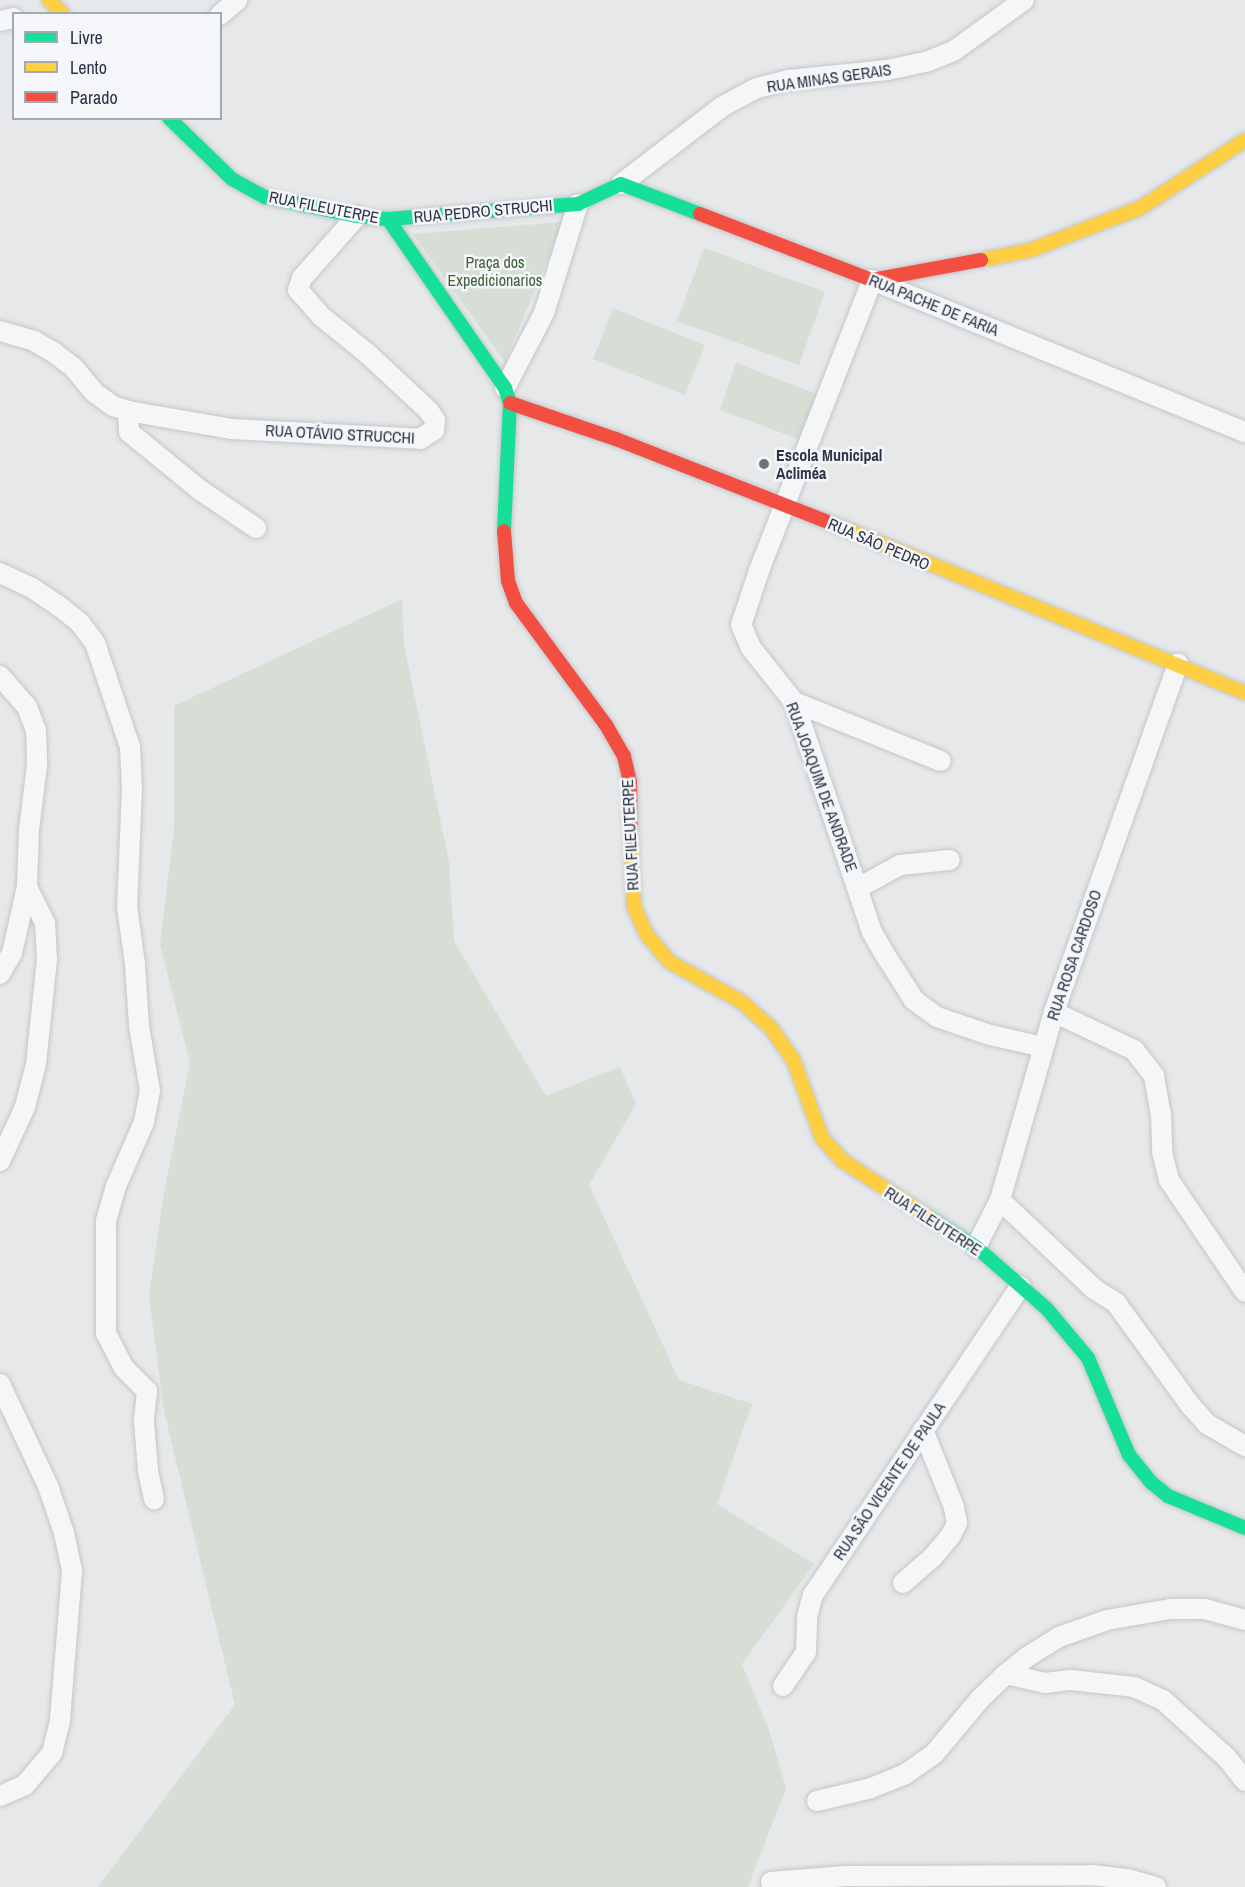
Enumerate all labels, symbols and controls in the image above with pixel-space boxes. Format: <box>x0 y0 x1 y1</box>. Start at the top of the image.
legend <box>12 12 222 120</box>
text: Livre <box>70 25 103 50</box>
text: Lento <box>70 55 107 80</box>
street label: RUA MINAS GERAIS <box>765 60 893 96</box>
text: Parado <box>70 85 118 110</box>
street label: RUA FILEUTERPE <box>267 187 381 227</box>
street label: RUA PEDRO STRUCHI <box>412 195 554 227</box>
park label: Praça dos Expedicionarios <box>448 252 542 290</box>
street label: RUA PACHE DE FARIA <box>866 270 1002 340</box>
street label: RUA OTÁVIO STRUCCHI <box>264 420 416 448</box>
place label: Escola Municipal Acliméa <box>776 445 882 483</box>
marker: Escola Municipal Acliméa <box>757 457 771 471</box>
street label: RUA SÃO PEDRO <box>825 514 933 574</box>
street label: RUA JOAQUIM DE ANDRADE <box>782 699 862 875</box>
street label: RUA FILEUTERPE <box>617 778 643 892</box>
street label: RUA ROSA CARDOSO <box>1042 886 1106 1024</box>
street label: RUA FILEUTERPE <box>881 1182 985 1260</box>
street label: RUA SÃO VICENTE DE PAULA <box>829 1398 949 1564</box>

